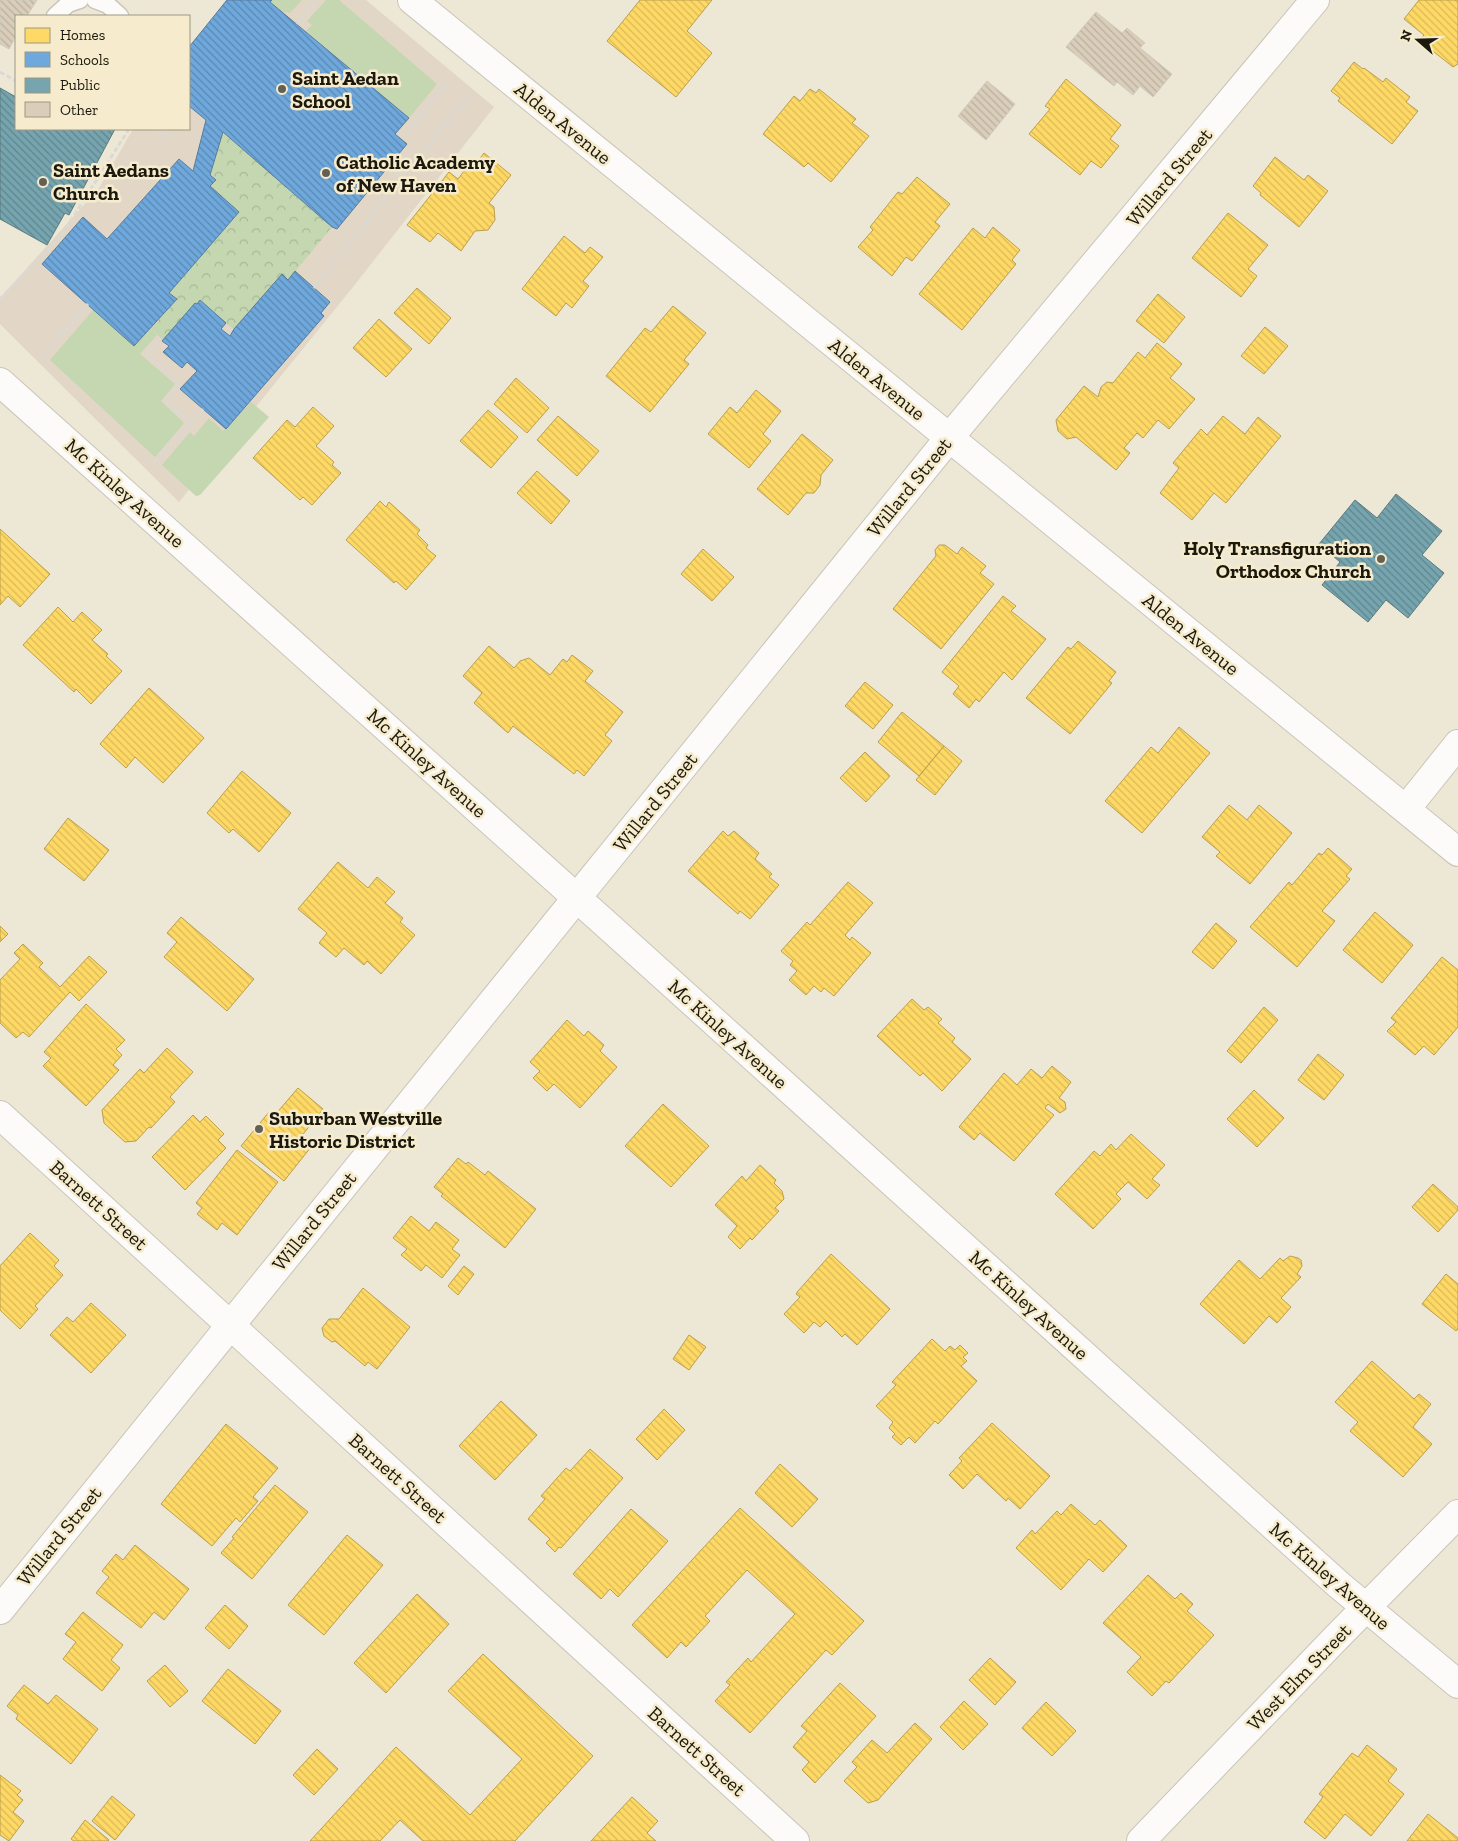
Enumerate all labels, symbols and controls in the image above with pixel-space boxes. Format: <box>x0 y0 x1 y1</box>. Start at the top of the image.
legend <box>15 15 190 130</box>
north arrow <box>1393 15 1443 65</box>
text: Homes <box>60 26 105 44</box>
text: N <box>1396 27 1416 44</box>
text: Schools <box>60 51 109 69</box>
place label: Saint Aedan School <box>292 66 399 113</box>
text: Public <box>60 76 100 94</box>
street label: Alden Avenue <box>510 77 616 169</box>
marker: Saint Aedan School <box>276 83 288 95</box>
text: Other <box>60 101 98 119</box>
street label: Willard Street <box>1121 123 1217 231</box>
place label: Catholic Academy of New Haven <box>336 150 495 197</box>
place label: Saint Aedans Church <box>53 158 169 205</box>
marker: Catholic Academy of New Haven <box>320 167 332 179</box>
marker: Saint Aedans Church <box>37 176 49 188</box>
street label: Alden Avenue <box>824 333 930 425</box>
street label: Willard Street <box>862 432 957 542</box>
street label: Mc Kinley Avenue <box>60 433 190 553</box>
place label: Holy Transfiguration Orthodox Church <box>1183 536 1371 583</box>
marker: Holy Transfiguration Orthodox Church <box>1375 553 1387 565</box>
street label: Alden Avenue <box>1138 588 1244 680</box>
street label: Mc Kinley Avenue <box>362 703 492 823</box>
street label: Willard Street <box>608 747 703 857</box>
street label: Mc Kinley Avenue <box>663 974 793 1094</box>
place label: Suburban Westville Historic District <box>269 1106 443 1153</box>
marker: Suburban Westville Historic District <box>253 1123 265 1135</box>
street label: Barnett Street <box>45 1155 153 1255</box>
street label: Willard Street <box>267 1166 362 1276</box>
street label: Mc Kinley Avenue <box>964 1245 1094 1365</box>
street label: Barnett Street <box>344 1428 452 1528</box>
street label: Willard Street <box>12 1481 107 1591</box>
street label: Mc Kinley Avenue <box>1265 1517 1395 1635</box>
street label: West Elm Street <box>1242 1618 1356 1735</box>
street label: Barnett Street <box>643 1701 751 1801</box>

